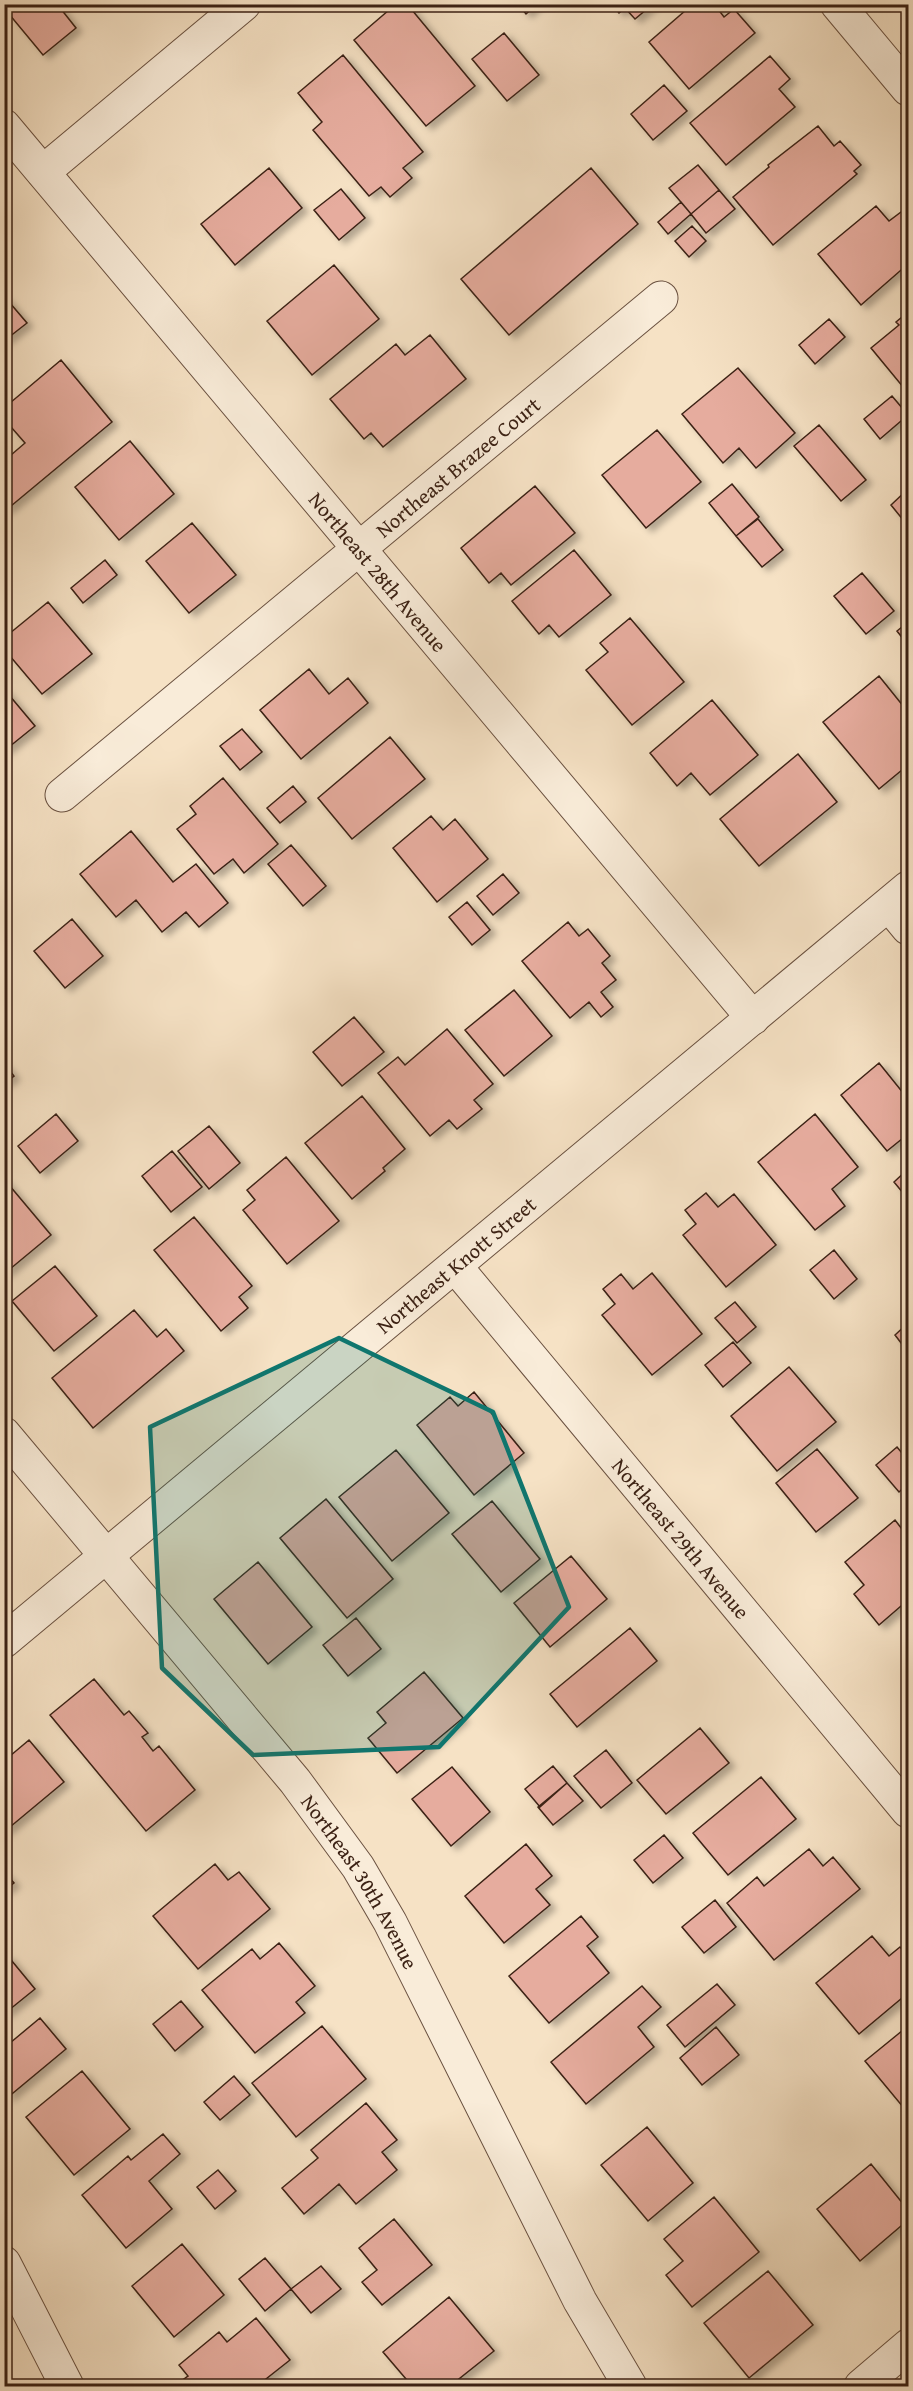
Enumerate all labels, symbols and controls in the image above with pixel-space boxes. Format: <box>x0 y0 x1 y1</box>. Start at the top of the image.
street label: Northeast Brazee Court <box>368 389 547 544</box>
street label: Northeast 28th Avenue <box>302 485 455 659</box>
street label: Northeast Knott Street <box>369 1188 543 1341</box>
street label: Northeast 29th Avenue <box>605 1451 758 1626</box>
street label: Northeast 30th Avenue <box>294 1788 427 1974</box>

